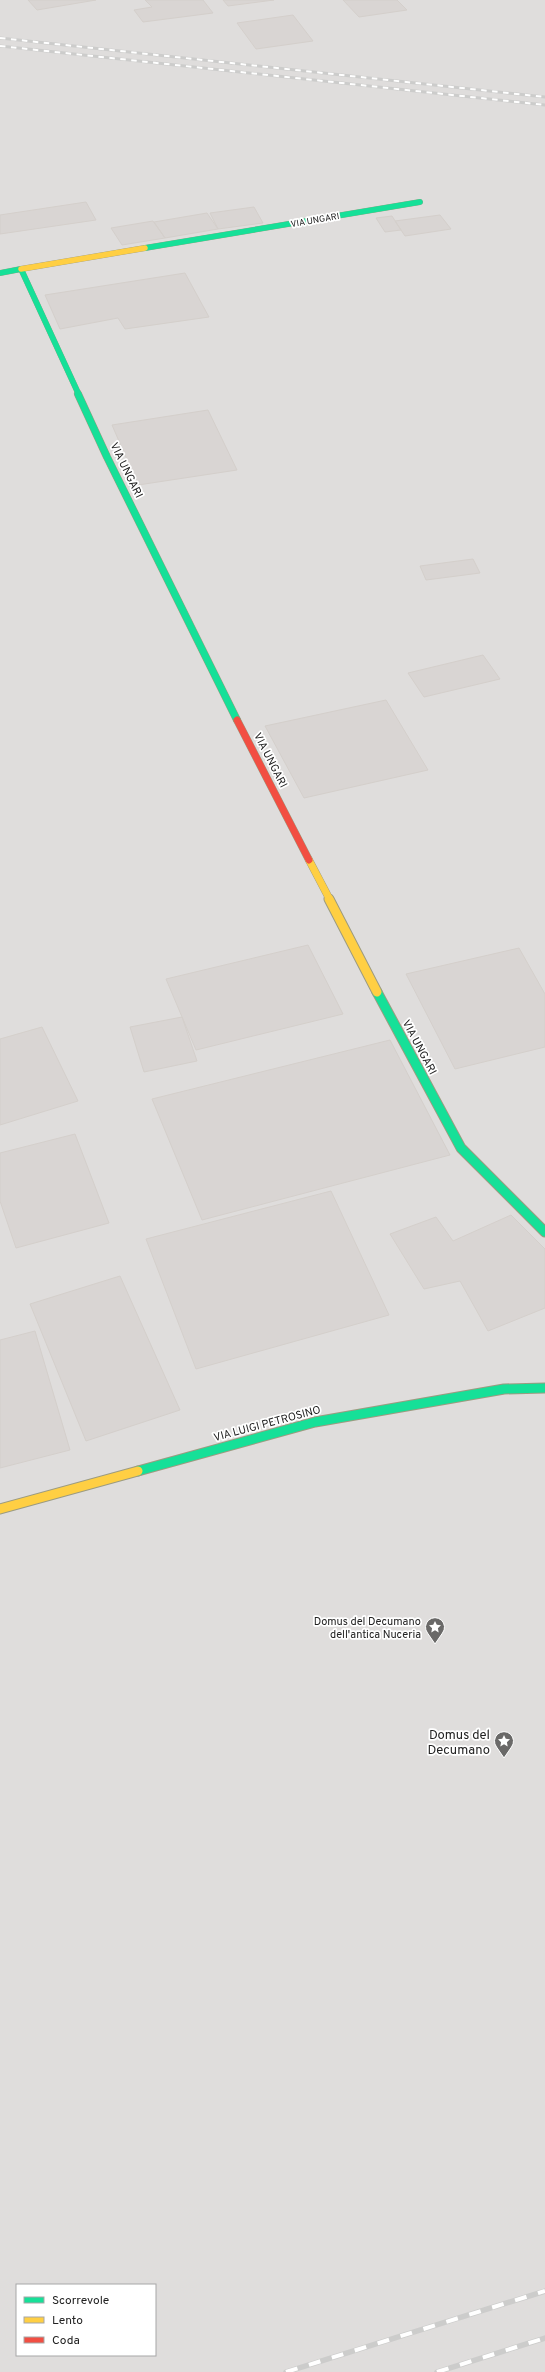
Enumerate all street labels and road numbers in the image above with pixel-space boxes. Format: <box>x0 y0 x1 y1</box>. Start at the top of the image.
street label: VIA UNGARI <box>290 211 340 230</box>
street label: VIA UNGARI <box>107 440 146 500</box>
street label: VIA UNGARI <box>250 731 290 790</box>
street label: VIA UNGARI <box>399 1018 439 1077</box>
street label: VIA LUIGI PETROSINO <box>212 1403 322 1445</box>

